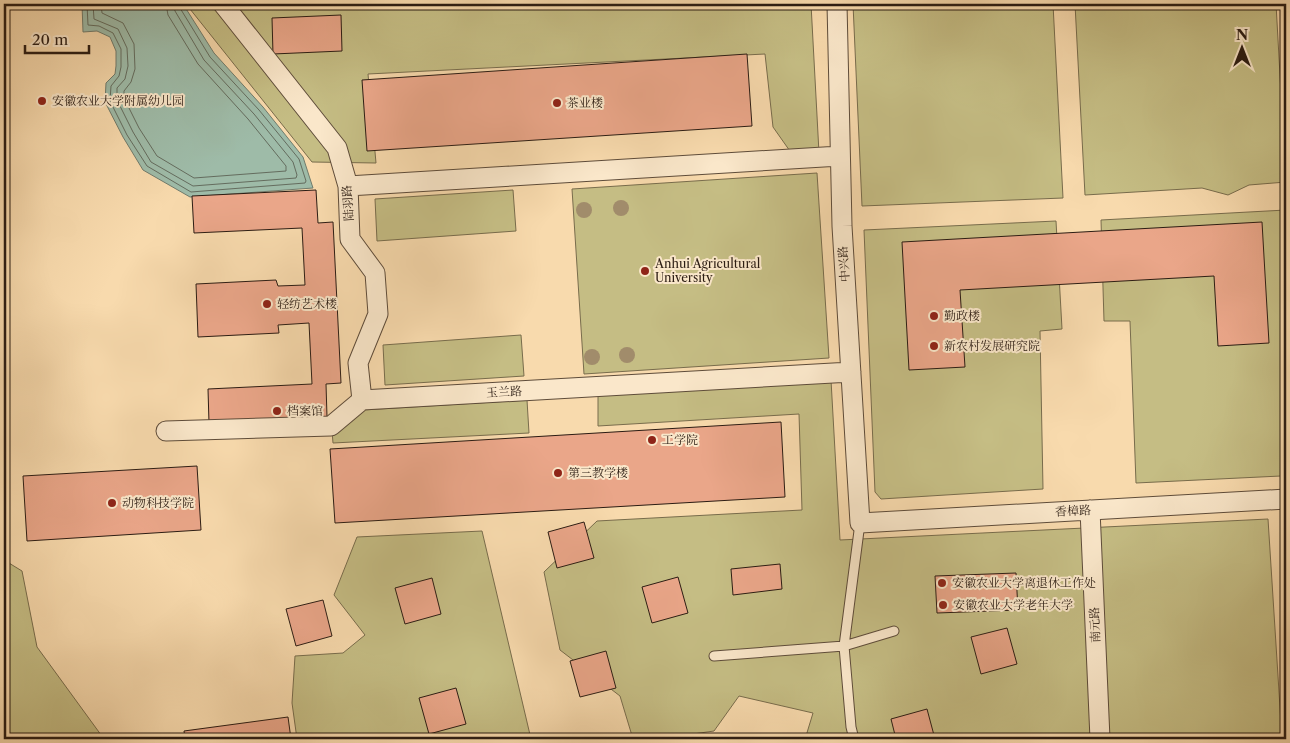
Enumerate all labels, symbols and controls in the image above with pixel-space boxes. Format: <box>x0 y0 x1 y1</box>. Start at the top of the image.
scale bar <box>25 22 89 54</box>
north arrow <box>1218 22 1268 72</box>
text: N <box>1236 26 1248 44</box>
text: 20 m <box>32 30 68 49</box>
place label: 安徽农业大学附属幼儿园 <box>52 93 184 108</box>
marker: 安徽农业大学附属幼儿园 <box>36 95 48 107</box>
place label: 茶业楼 <box>567 95 603 110</box>
marker: 茶业楼 <box>551 97 563 109</box>
street label: 陆羽路 <box>339 185 356 222</box>
street label: 中兴路 <box>835 246 852 283</box>
place label: Anhui Agricultural University <box>654 256 761 285</box>
marker: Anhui Agricultural University <box>639 265 651 277</box>
place label: 轻纺艺术楼 <box>277 296 337 311</box>
marker: 轻纺艺术楼 <box>261 298 273 310</box>
place label: 勤政楼 <box>944 308 980 323</box>
marker: 勤政楼 <box>928 310 940 322</box>
place label: 新农村发展研究院 <box>944 338 1040 353</box>
marker: 新农村发展研究院 <box>928 340 940 352</box>
street label: 玉兰路 <box>486 383 522 400</box>
place label: 档案馆 <box>287 403 323 418</box>
marker: 档案馆 <box>271 405 283 417</box>
place label: 工学院 <box>662 432 698 447</box>
marker: 工学院 <box>646 434 658 446</box>
place label: 第三教学楼 <box>568 465 628 480</box>
marker: 第三教学楼 <box>552 467 564 479</box>
place label: 动物科技学院 <box>122 495 194 510</box>
marker: 动物科技学院 <box>106 497 118 509</box>
street label: 香樟路 <box>1055 502 1091 519</box>
place label: 安徽农业大学离退休工作处 <box>952 575 1096 590</box>
marker: 安徽农业大学离退休工作处 <box>936 577 948 589</box>
place label: 安徽农业大学老年大学 <box>953 597 1073 612</box>
marker: 安徽农业大学老年大学 <box>937 599 949 611</box>
street label: 南元路 <box>1086 607 1103 643</box>

